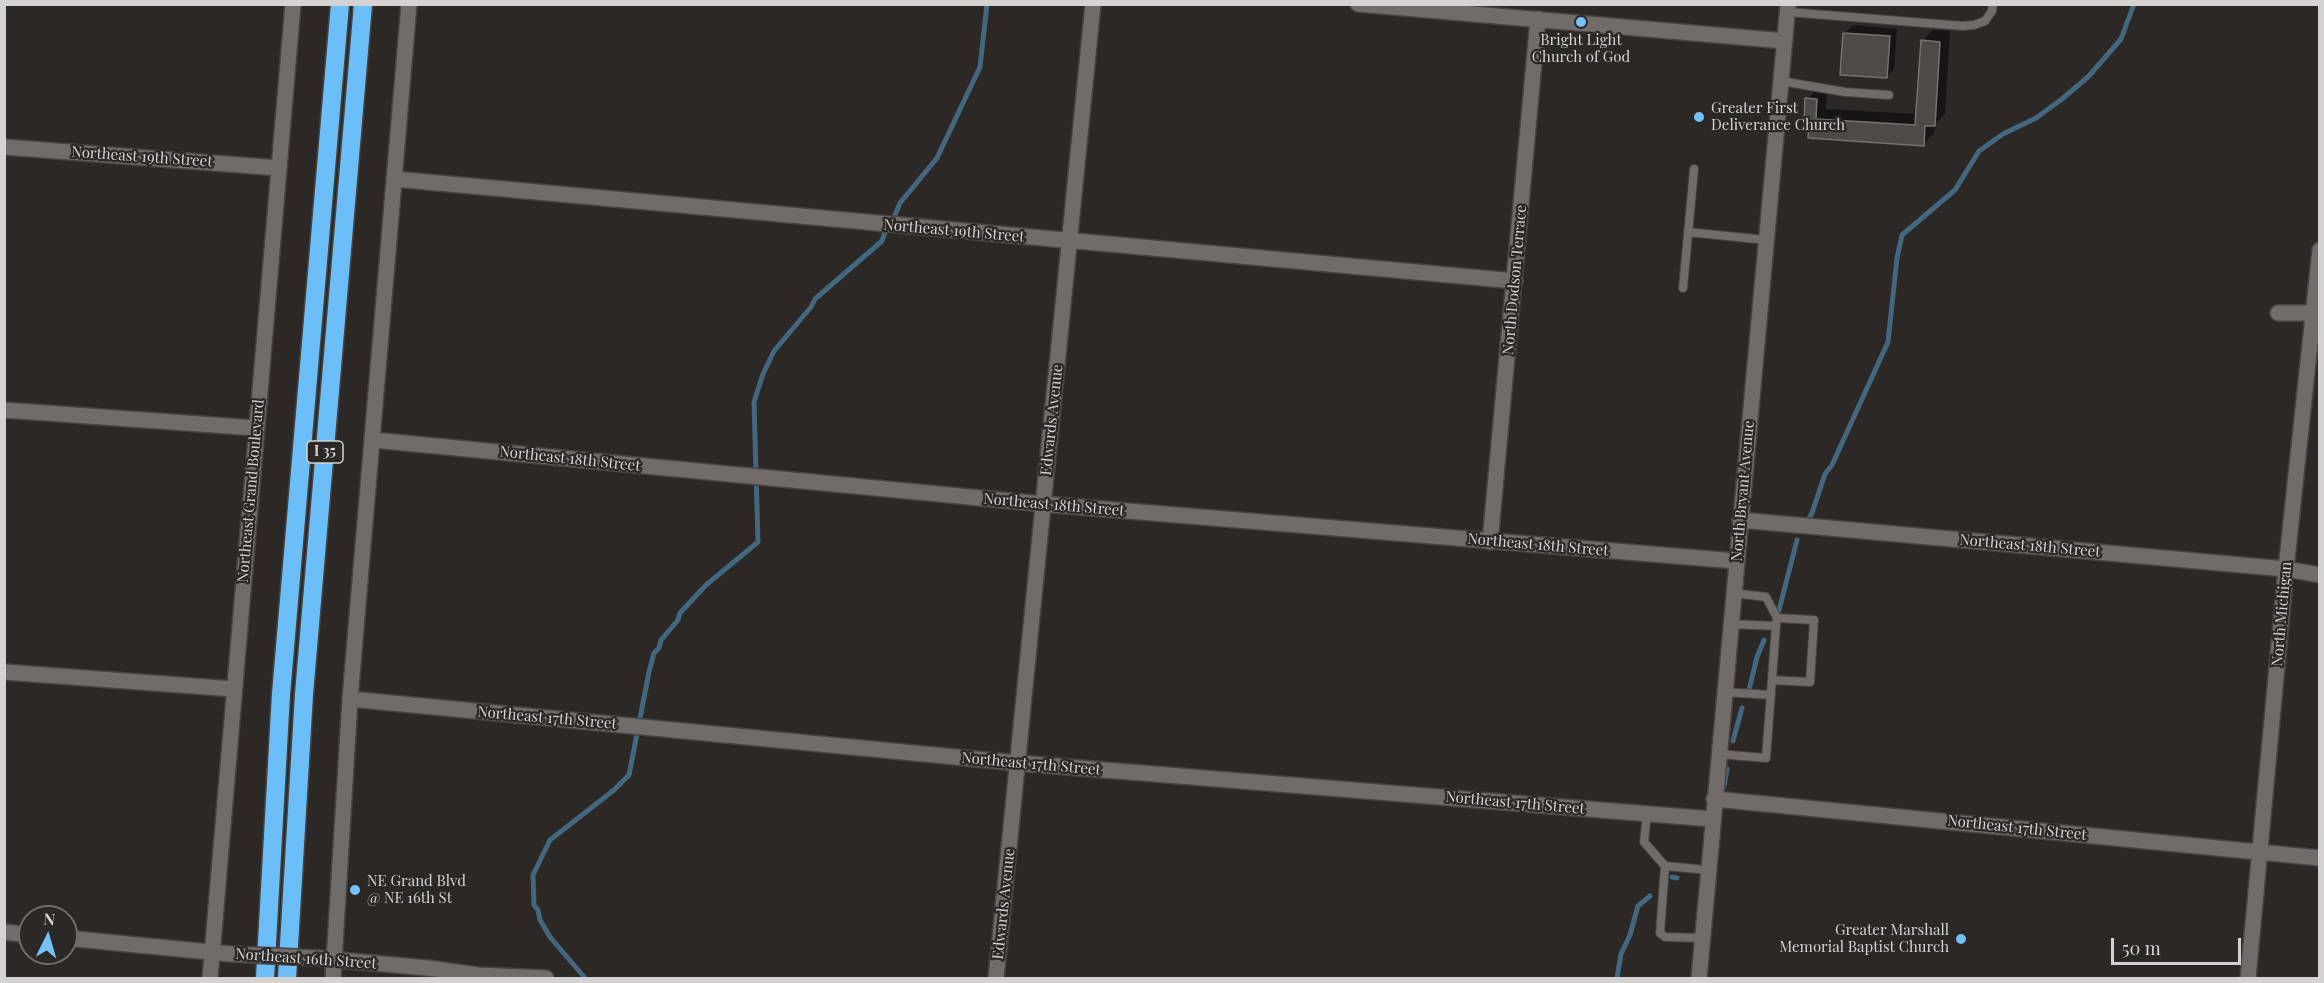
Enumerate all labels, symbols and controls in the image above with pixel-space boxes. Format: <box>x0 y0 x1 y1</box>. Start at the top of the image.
marker: Bright Light Church of God <box>1574 15 1588 29</box>
place label: Bright Light Church of God <box>1532 31 1630 66</box>
place label: Greater First Deliverance Church <box>1711 99 1845 134</box>
marker: Greater First Deliverance Church <box>1692 110 1706 124</box>
street label: Northeast 19th Street <box>71 143 213 171</box>
street label: North Dodson Terrace <box>1499 204 1531 356</box>
street label: Northeast 19th Street <box>883 216 1025 246</box>
street label: Edwards Avenue <box>1037 363 1067 477</box>
street label: Northeast Grand Boulevard <box>234 399 268 583</box>
street label: North Bryant Avenue <box>1728 420 1758 562</box>
road number: I 35 <box>307 441 343 463</box>
street label: Northeast 18th Street <box>499 443 641 475</box>
street label: Northeast 18th Street <box>983 490 1125 520</box>
street label: Northeast 18th Street <box>1467 530 1609 560</box>
street label: Northeast 18th Street <box>1959 531 2101 561</box>
street label: North Michigan <box>2268 561 2296 667</box>
street label: Northeast 17th Street <box>477 703 617 733</box>
street label: Northeast 17th Street <box>961 749 1101 779</box>
street label: Northeast 17th Street <box>1445 788 1585 818</box>
street label: Northeast 17th Street <box>1946 812 2088 844</box>
street label: Edwards Avenue <box>989 847 1019 961</box>
place label: NE Grand Blvd @ NE 16th St <box>367 872 466 907</box>
marker: NE Grand Blvd @ NE 16th St <box>348 883 362 897</box>
north arrow <box>18 905 78 965</box>
text: N <box>43 908 56 930</box>
place label: Greater Marshall Memorial Baptist Church <box>1779 921 1949 956</box>
scale bar <box>2114 926 2244 964</box>
marker: Greater Marshall Memorial Baptist Church <box>1954 932 1968 946</box>
text: 50 m <box>2122 936 2161 960</box>
street label: Northeast 16th Street <box>235 945 377 973</box>

